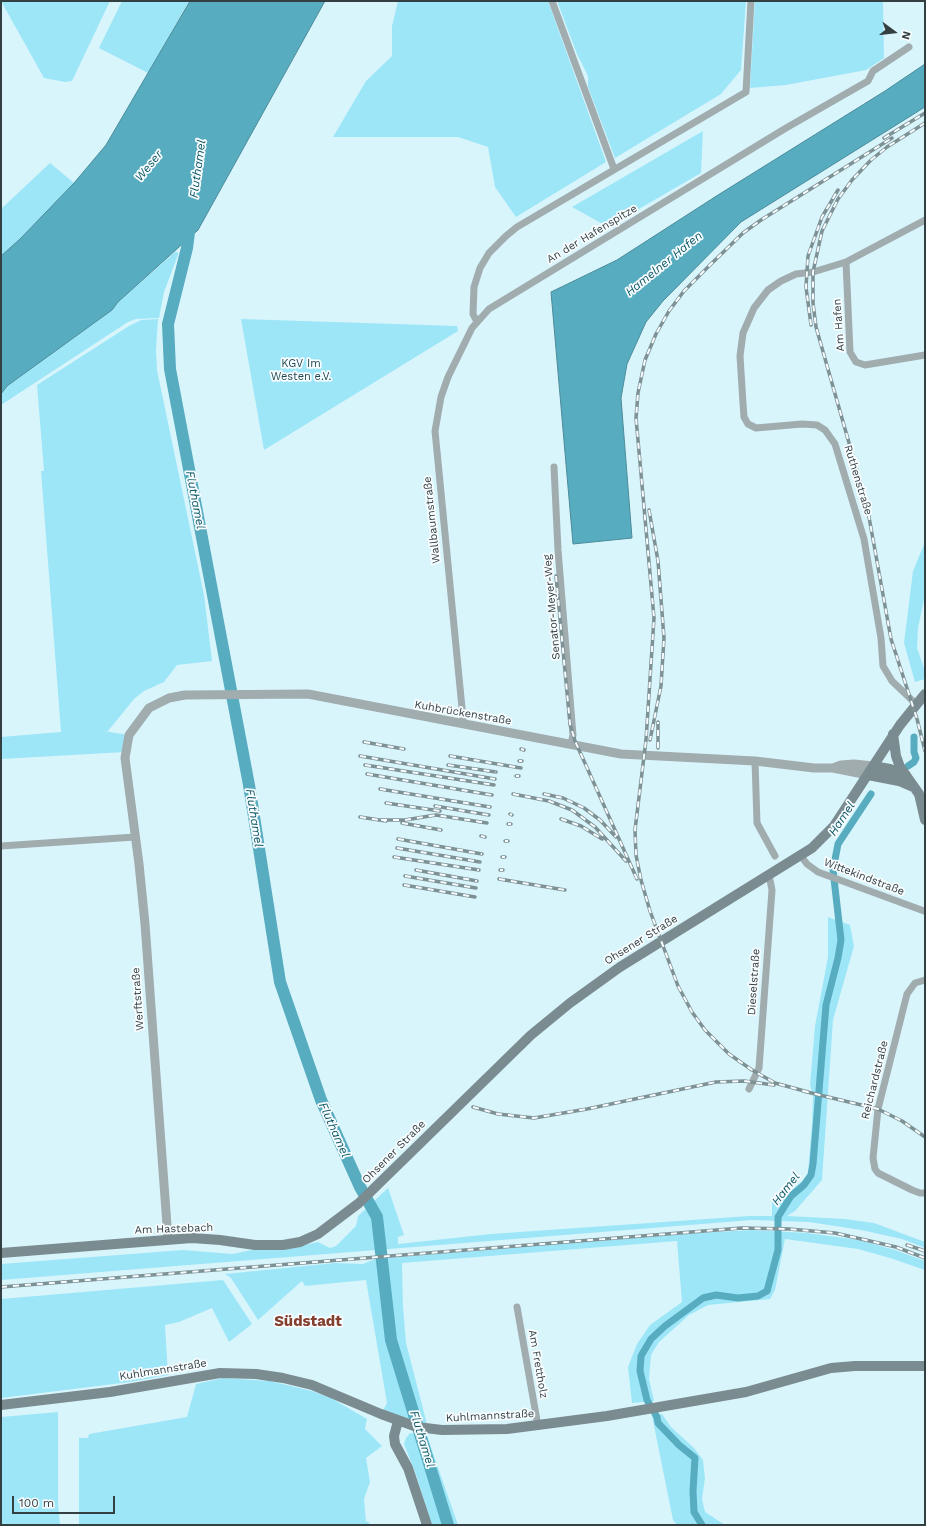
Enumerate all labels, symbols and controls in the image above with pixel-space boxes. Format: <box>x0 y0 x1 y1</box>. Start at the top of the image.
north arrow <box>874 12 914 52</box>
text: N <box>899 30 913 41</box>
water label: Fluthamel <box>187 139 209 199</box>
water label: Weser <box>132 148 166 184</box>
street label: An der Hafenspitze <box>544 202 640 266</box>
water label: Hamelner Hafen <box>623 229 705 299</box>
street label: Am Hafen <box>831 298 847 352</box>
park label: KGV Im Westen e.V. <box>271 357 331 383</box>
street label: Ruthenstraße <box>841 443 875 517</box>
water label: Fluthamel <box>182 470 208 530</box>
street label: Wallbaumstraße <box>421 476 443 564</box>
street label: Senator-Meyer-Weg <box>541 554 563 660</box>
street label: Kuhbrückenstraße <box>414 698 512 728</box>
water label: Fluthamel <box>242 788 266 848</box>
water label: Hamel <box>826 799 858 839</box>
street label: Wittekindstraße <box>822 856 906 898</box>
street label: Ohsener Straße <box>602 912 680 968</box>
street label: Dieselstraße <box>745 948 763 1016</box>
street label: Werftstraße <box>129 967 147 1031</box>
street label: Reichardstraße <box>859 1039 891 1121</box>
water label: Fluthamel <box>315 1100 353 1160</box>
street label: Ohsener Straße <box>360 1118 428 1186</box>
water label: Hamel <box>769 1170 803 1208</box>
street label: Am Hastebach <box>135 1221 213 1237</box>
district label: Südstadt <box>274 1313 342 1331</box>
street label: Am Frettholz <box>525 1329 551 1399</box>
street label: Kuhlmannstraße <box>118 1357 208 1383</box>
street label: Kuhlmannstraße <box>446 1407 534 1425</box>
water label: Fluthamel <box>407 1409 437 1469</box>
scale bar <box>14 1488 117 1514</box>
text: 100 m <box>19 1496 54 1510</box>

